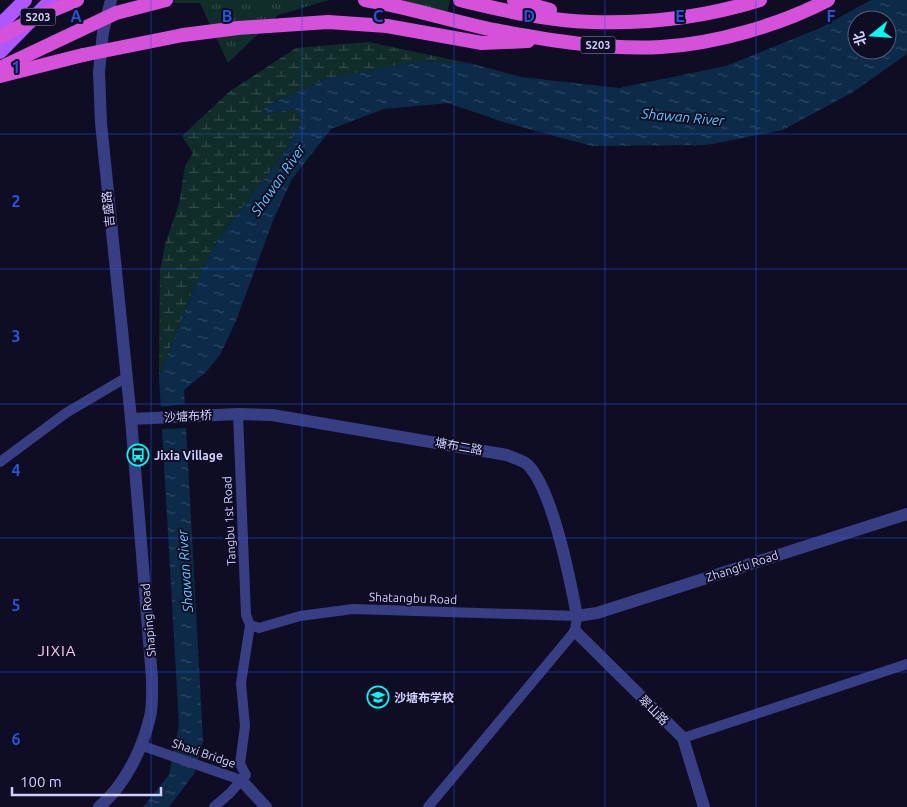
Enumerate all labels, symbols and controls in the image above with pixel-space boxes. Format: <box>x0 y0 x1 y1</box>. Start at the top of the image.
text: A <box>70 7 82 25</box>
text: B <box>222 7 232 25</box>
text: C <box>373 7 383 25</box>
text: D <box>523 7 535 25</box>
text: E <box>675 7 685 25</box>
text: F <box>827 7 836 25</box>
road number: S203 <box>20 8 56 26</box>
north arrow <box>847 10 897 60</box>
text: 北 <box>850 30 869 48</box>
road number: S203 <box>580 36 616 54</box>
text: 1 <box>11 58 21 76</box>
water label: Shawan River <box>640 105 726 129</box>
water label: Shawan River <box>247 141 309 219</box>
street label: 吉盛路 <box>100 190 116 228</box>
text: 2 <box>11 192 21 210</box>
text: 3 <box>11 327 21 345</box>
street label: 沙塘布桥 <box>164 408 212 424</box>
street label: 塘布二路 <box>434 435 484 457</box>
bus stop icon: Jixia Village <box>126 443 150 467</box>
place label: Jixia Village <box>154 449 223 462</box>
text: 4 <box>11 461 21 479</box>
street label: Tangbu 1st Road <box>220 476 238 566</box>
water label: Shawan River <box>174 528 196 614</box>
street label: Zhangfu Road <box>704 548 780 584</box>
street label: Shaping Road <box>138 583 158 657</box>
street label: Shatangbu Road <box>369 590 457 606</box>
text: 5 <box>11 596 21 614</box>
district label: JIXIA <box>37 642 77 659</box>
school or university icon: 沙塘布学校 <box>366 685 390 709</box>
place label: 沙塘布学校 <box>394 691 454 704</box>
street label: 翠山路 <box>637 693 671 727</box>
text: 6 <box>11 730 21 748</box>
street label: Shaxi Bridge <box>170 736 238 770</box>
scale bar <box>12 764 161 796</box>
text: 100 m <box>20 773 62 790</box>

